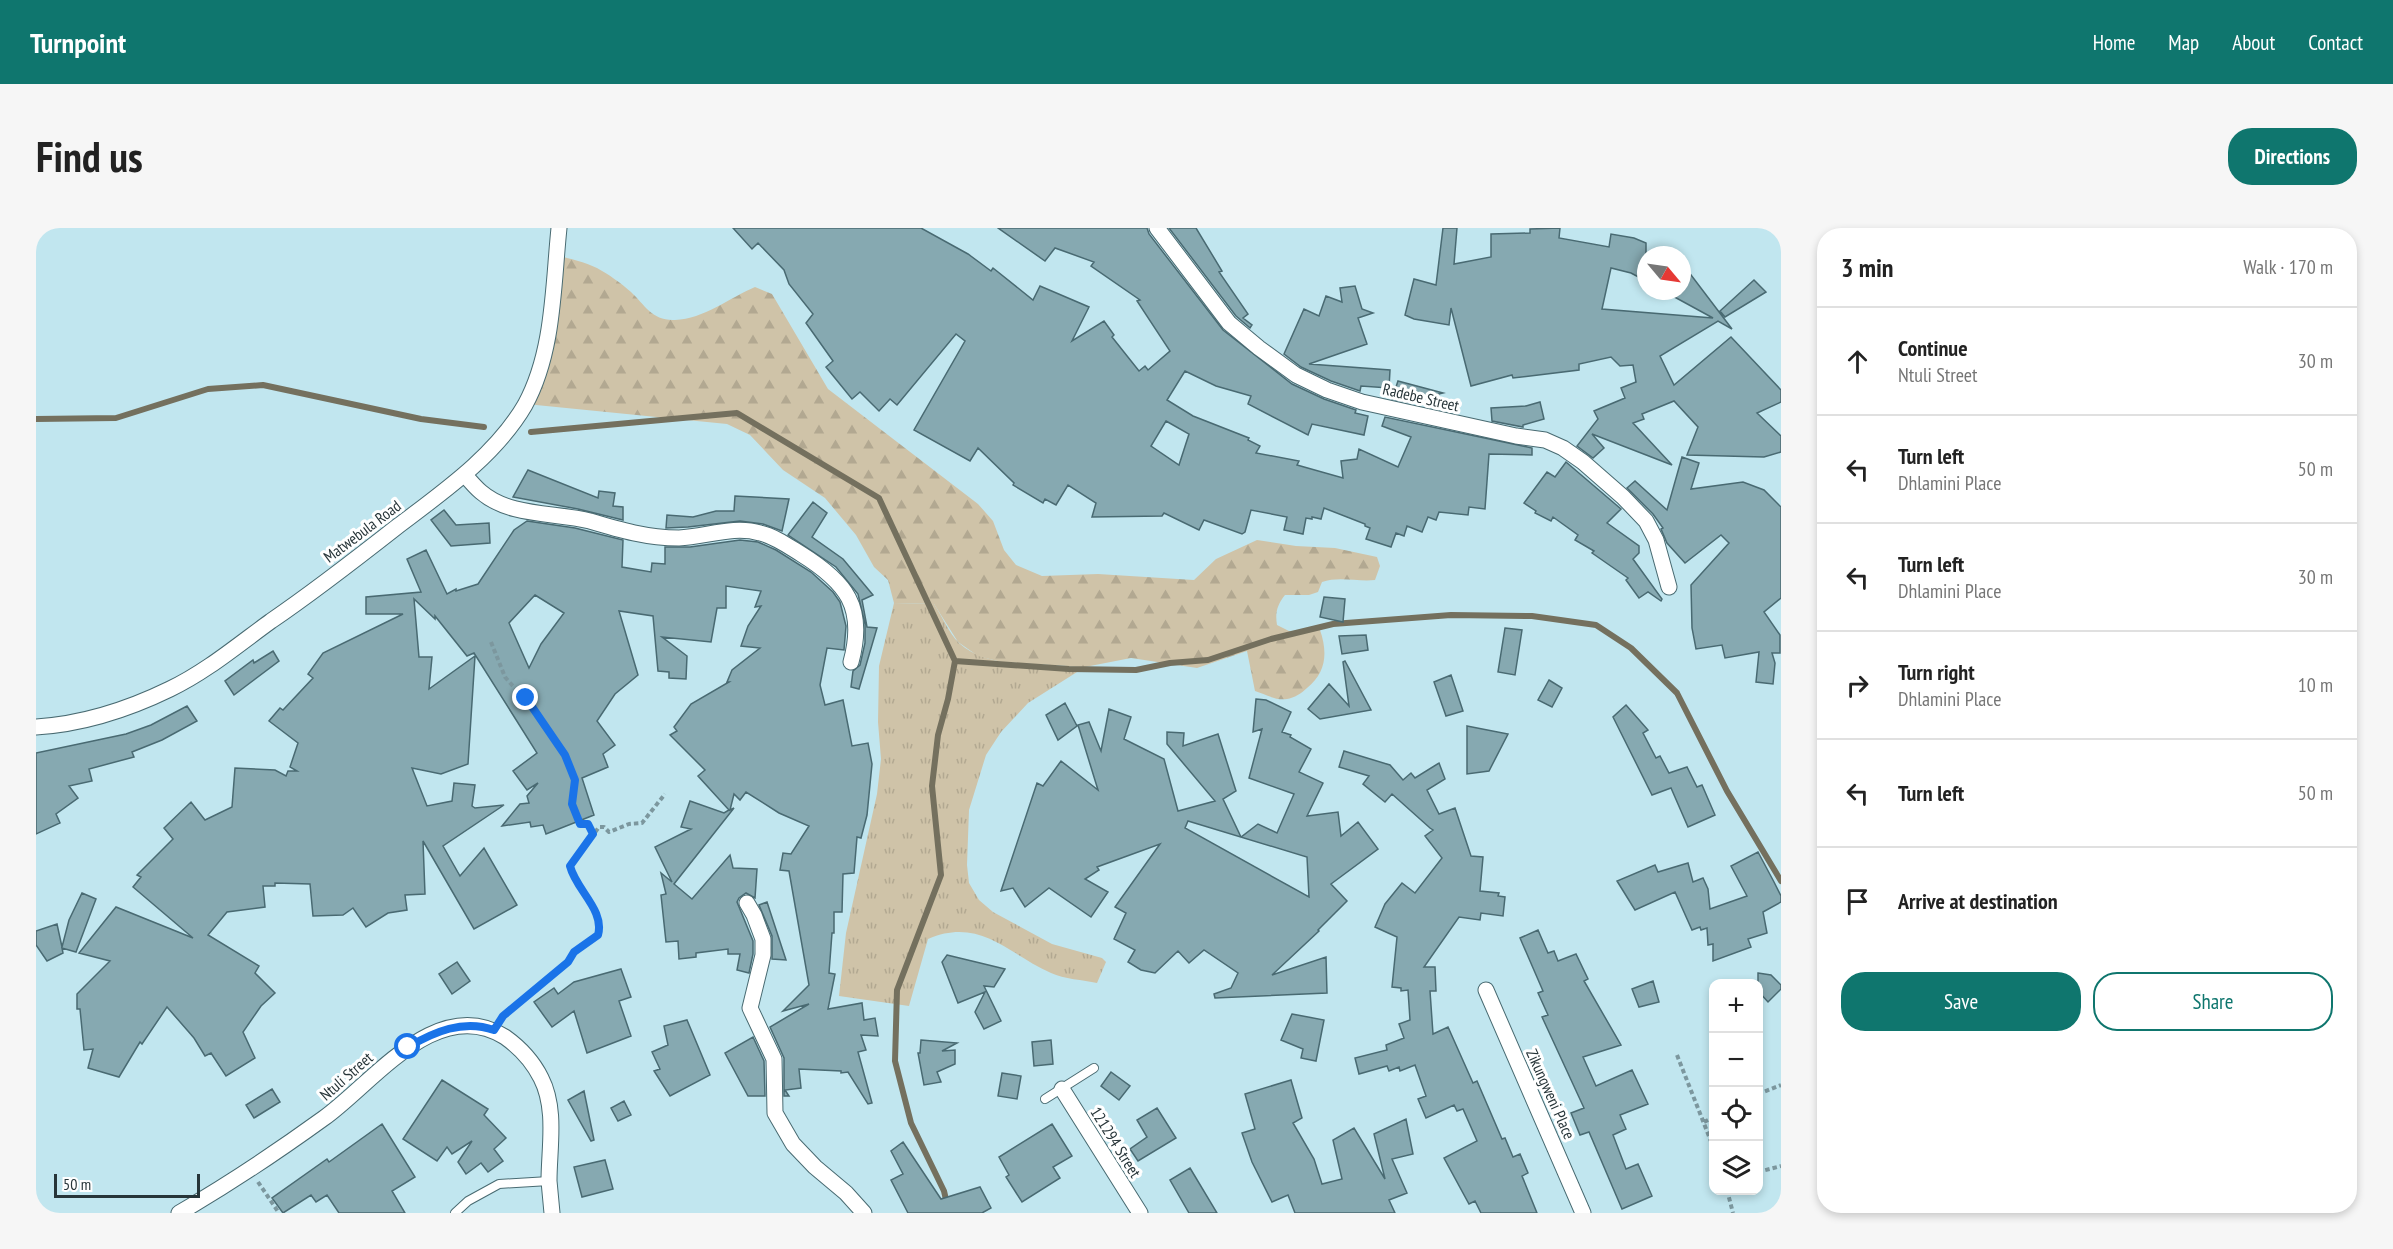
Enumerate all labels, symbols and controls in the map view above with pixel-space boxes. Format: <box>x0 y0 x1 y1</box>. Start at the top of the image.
text: Turnpoint <box>30 24 126 61</box>
text: Home <box>2093 29 2135 56</box>
text: Map <box>2168 29 2199 56</box>
text: About <box>2232 29 2275 56</box>
text: Contact <box>2308 29 2363 56</box>
button: Directions <box>2228 128 2357 185</box>
text: Find us <box>36 129 143 184</box>
north arrow <box>1637 246 1691 300</box>
text: 3 min <box>1841 251 1894 284</box>
text: Walk · 170 m <box>2243 254 2333 280</box>
text: Continue <box>1898 334 1968 362</box>
icon: ahead <box>1841 345 1874 378</box>
text: 30 m <box>2298 348 2333 374</box>
text: Ntuli Street <box>1898 362 1978 388</box>
street label: Radebe Street <box>1381 379 1462 416</box>
text: Turn left <box>1898 442 1964 470</box>
icon: left <box>1841 453 1874 486</box>
text: 50 m <box>2298 456 2333 482</box>
text: Dhlamini Place <box>1898 470 2001 496</box>
street label: Matwebula Road <box>319 495 405 567</box>
text: Turn left <box>1898 550 1964 578</box>
icon: left <box>1841 561 1874 594</box>
text: 30 m <box>2298 564 2333 590</box>
text: Dhlamini Place <box>1898 578 2001 604</box>
text: Turn right <box>1898 658 1975 686</box>
icon: right <box>1841 669 1874 702</box>
text: 10 m <box>2298 672 2333 698</box>
route end <box>512 684 538 710</box>
text: Dhlamini Place <box>1898 686 2001 712</box>
icon: left <box>1841 777 1874 810</box>
text: Turn left <box>1898 779 1964 807</box>
text: 50 m <box>2298 780 2333 806</box>
icon: arrive <box>1841 885 1874 918</box>
text: Arrive at destination <box>1898 887 2058 915</box>
button: Save <box>1841 972 2081 1031</box>
button: Share <box>2093 972 2333 1031</box>
map controls <box>1709 979 1763 1195</box>
button: + <box>1709 979 1763 1033</box>
route start <box>394 1033 420 1059</box>
button: − <box>1709 1033 1763 1087</box>
street label: Zikungweni Place <box>1522 1046 1580 1142</box>
street label: Ntuli Street <box>315 1047 377 1104</box>
button: locate <box>1709 1087 1763 1141</box>
street label: 121294 Street <box>1086 1103 1146 1182</box>
button: layers <box>1709 1141 1763 1195</box>
scale bar <box>54 1171 200 1198</box>
text: 50 m <box>63 1174 91 1194</box>

